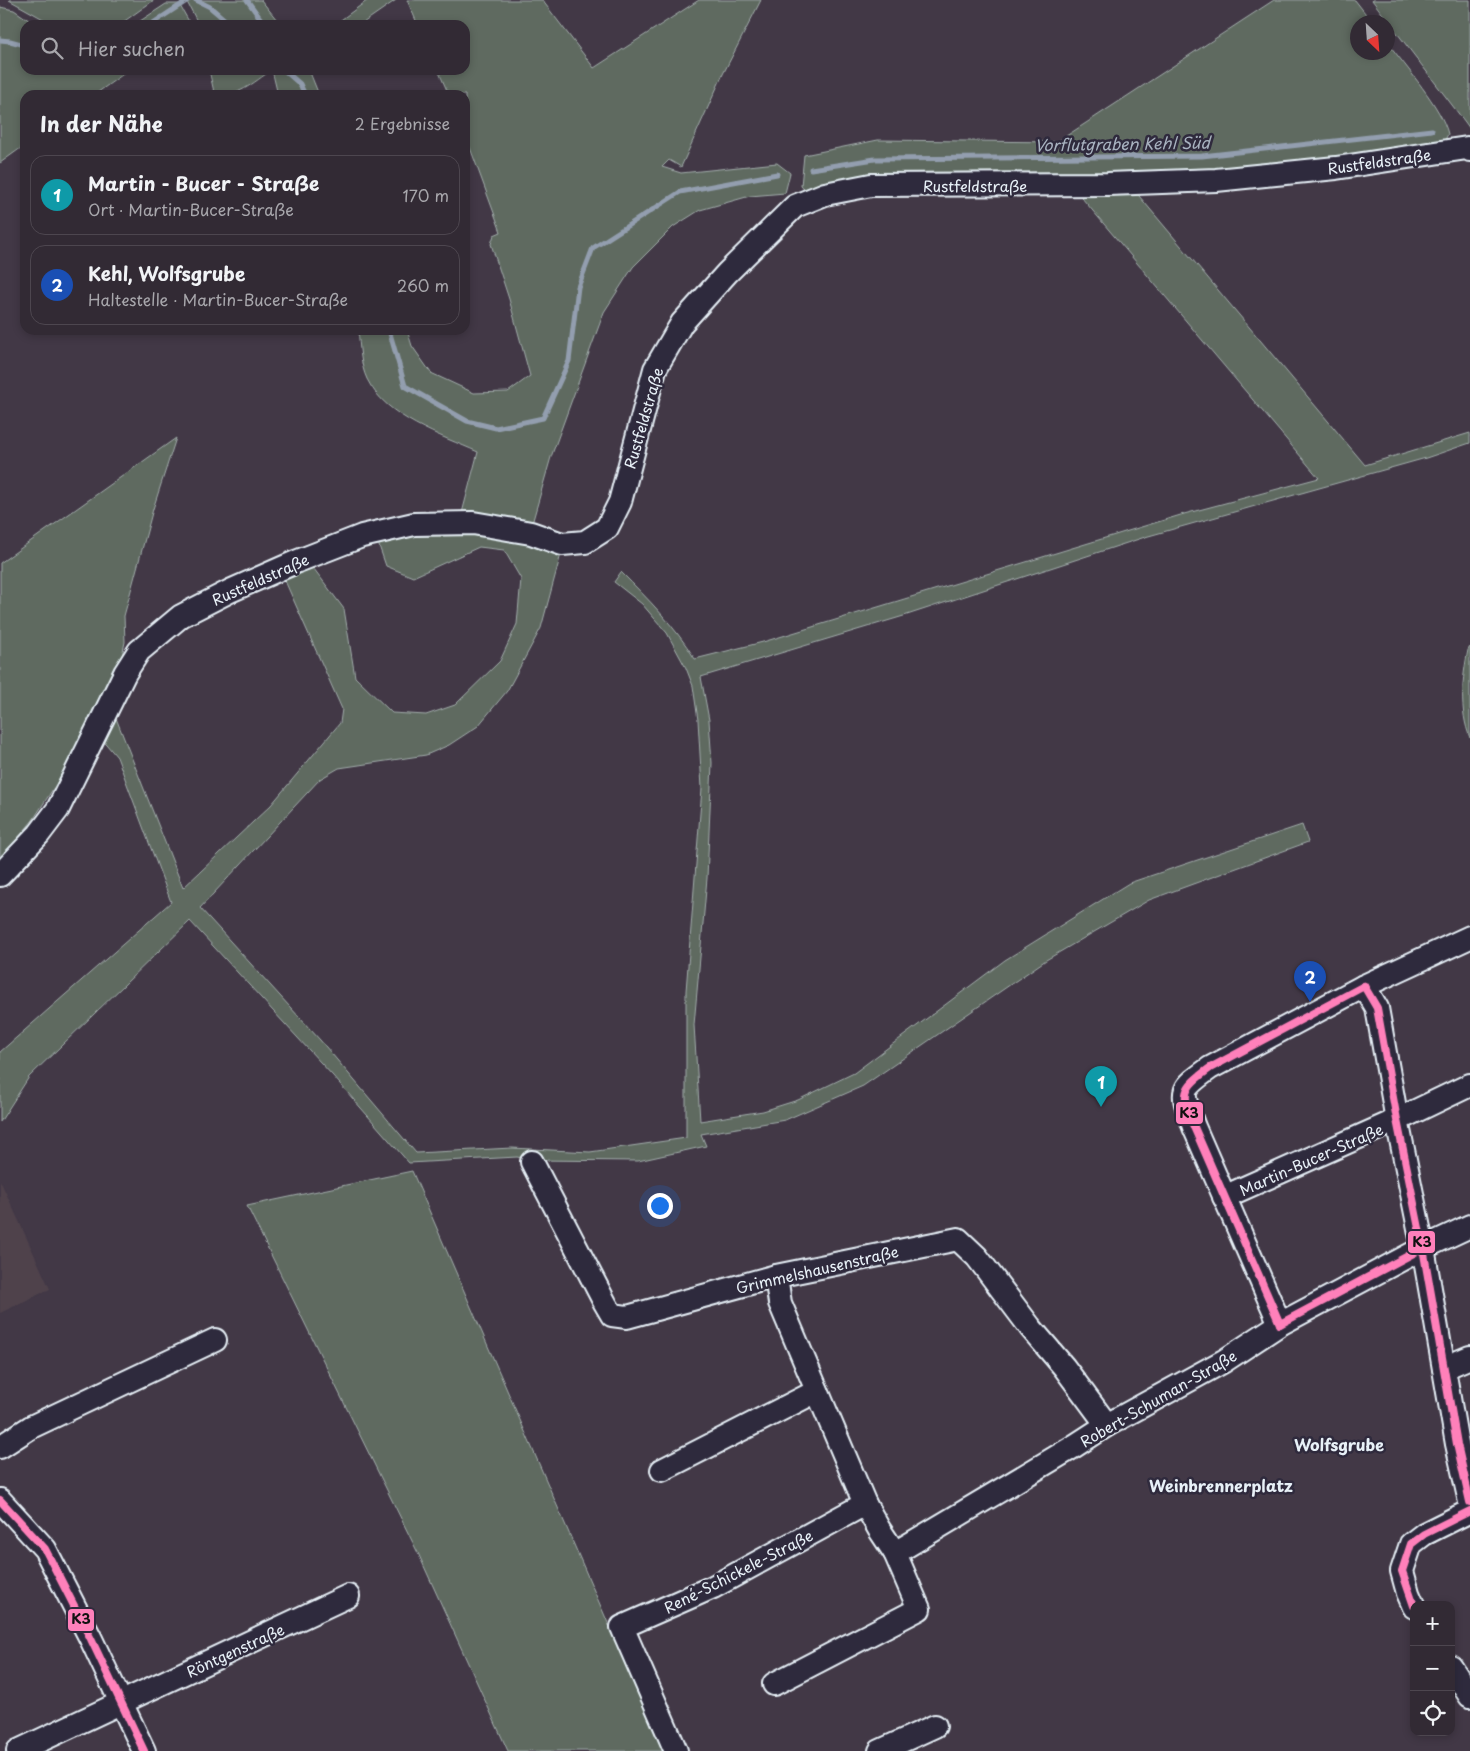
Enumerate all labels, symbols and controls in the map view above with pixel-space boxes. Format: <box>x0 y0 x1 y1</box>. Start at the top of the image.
north arrow <box>1350 15 1395 60</box>
search box <box>20 20 470 75</box>
icon: search <box>38 34 66 62</box>
text: Hier suchen <box>78 34 185 62</box>
text: In der Nähe <box>40 107 162 139</box>
text: 2 Ergebnisse <box>355 111 450 135</box>
water label: Vorflutgraben Kehl Süd <box>1034 129 1213 157</box>
street label: Rustfeldstraße <box>1326 142 1432 180</box>
text: Martin - Bucer - Straße <box>88 169 319 197</box>
street label: Rustfeldstraße <box>923 174 1027 197</box>
text: 1 <box>53 183 61 207</box>
text: 170 m <box>403 183 449 207</box>
text: Ort · Martin-Bucer-Straße <box>88 197 294 221</box>
text: Kehl, Wolfsgrube <box>88 259 245 287</box>
text: 2 <box>51 273 63 297</box>
text: 260 m <box>397 273 449 297</box>
text: Haltestelle · Martin-Bucer-Straße <box>88 287 348 311</box>
street label: Rustfeldstraße <box>618 365 668 471</box>
street label: Rustfeldstraße <box>208 547 312 611</box>
pin: 2 <box>1294 961 1326 1002</box>
pin: 1 <box>1085 1066 1117 1107</box>
line badge: K3 <box>1175 1101 1204 1125</box>
text: K3 <box>1179 1102 1199 1123</box>
street label: Martin-Bucer-Straße <box>1235 1117 1387 1201</box>
your location <box>647 1193 673 1219</box>
line badge: K3 <box>1407 1230 1436 1254</box>
text: K3 <box>1412 1231 1432 1252</box>
street label: Grimmelshausenstraße <box>733 1239 901 1299</box>
street label: Robert-Schuman-Straße <box>1075 1344 1241 1452</box>
district label: Wolfsgrube <box>1294 1432 1384 1456</box>
district label: Weinbrennerplatz <box>1149 1473 1293 1497</box>
street label: René-Schickele-Straße <box>659 1523 817 1619</box>
map controls <box>1410 1601 1455 1736</box>
button: + <box>1410 1601 1455 1646</box>
line badge: K3 <box>67 1608 95 1632</box>
text: K3 <box>71 1608 91 1629</box>
street label: Röntgenstraße <box>182 1617 288 1683</box>
button: − <box>1410 1646 1455 1691</box>
button: locate <box>1410 1691 1455 1736</box>

